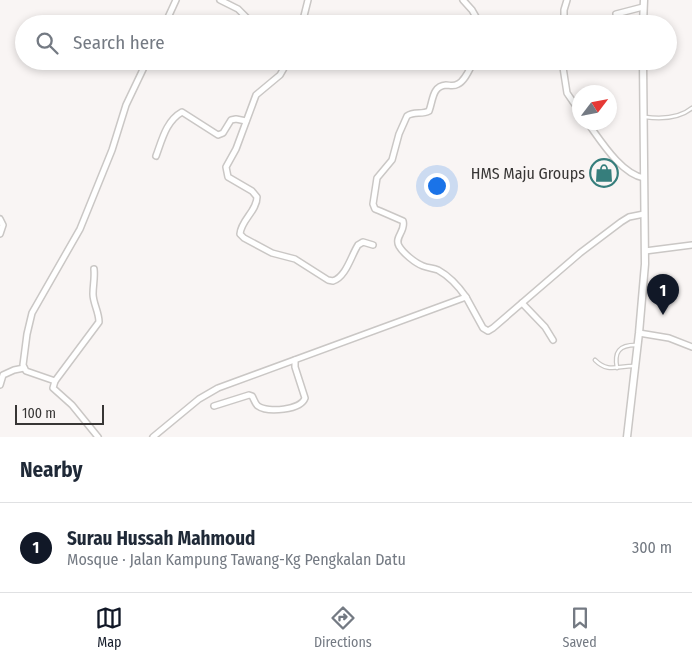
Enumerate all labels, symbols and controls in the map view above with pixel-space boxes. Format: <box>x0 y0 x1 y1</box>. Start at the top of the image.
search box <box>15 15 677 70</box>
icon: search <box>33 29 61 57</box>
text: Search here <box>73 31 165 54</box>
north arrow <box>572 85 617 130</box>
shop icon: HMS Maju Groups <box>589 158 619 188</box>
place label: HMS Maju Groups <box>471 164 585 183</box>
your location <box>424 173 450 199</box>
pin: 1 <box>647 274 679 315</box>
scale bar <box>15 402 104 425</box>
text: 100 m <box>22 405 56 422</box>
text: Nearby <box>20 457 82 483</box>
text: Surau Hussah Mahmoud <box>67 527 255 550</box>
text: 1 <box>33 538 39 557</box>
text: 300 m <box>632 538 672 557</box>
text: Mosque · Jalan Kampung Tawang-Kg Pengkalan Datu <box>67 550 406 569</box>
tab: Map <box>95 604 123 651</box>
tab: Directions <box>314 604 372 651</box>
tab: Saved <box>562 604 597 651</box>

